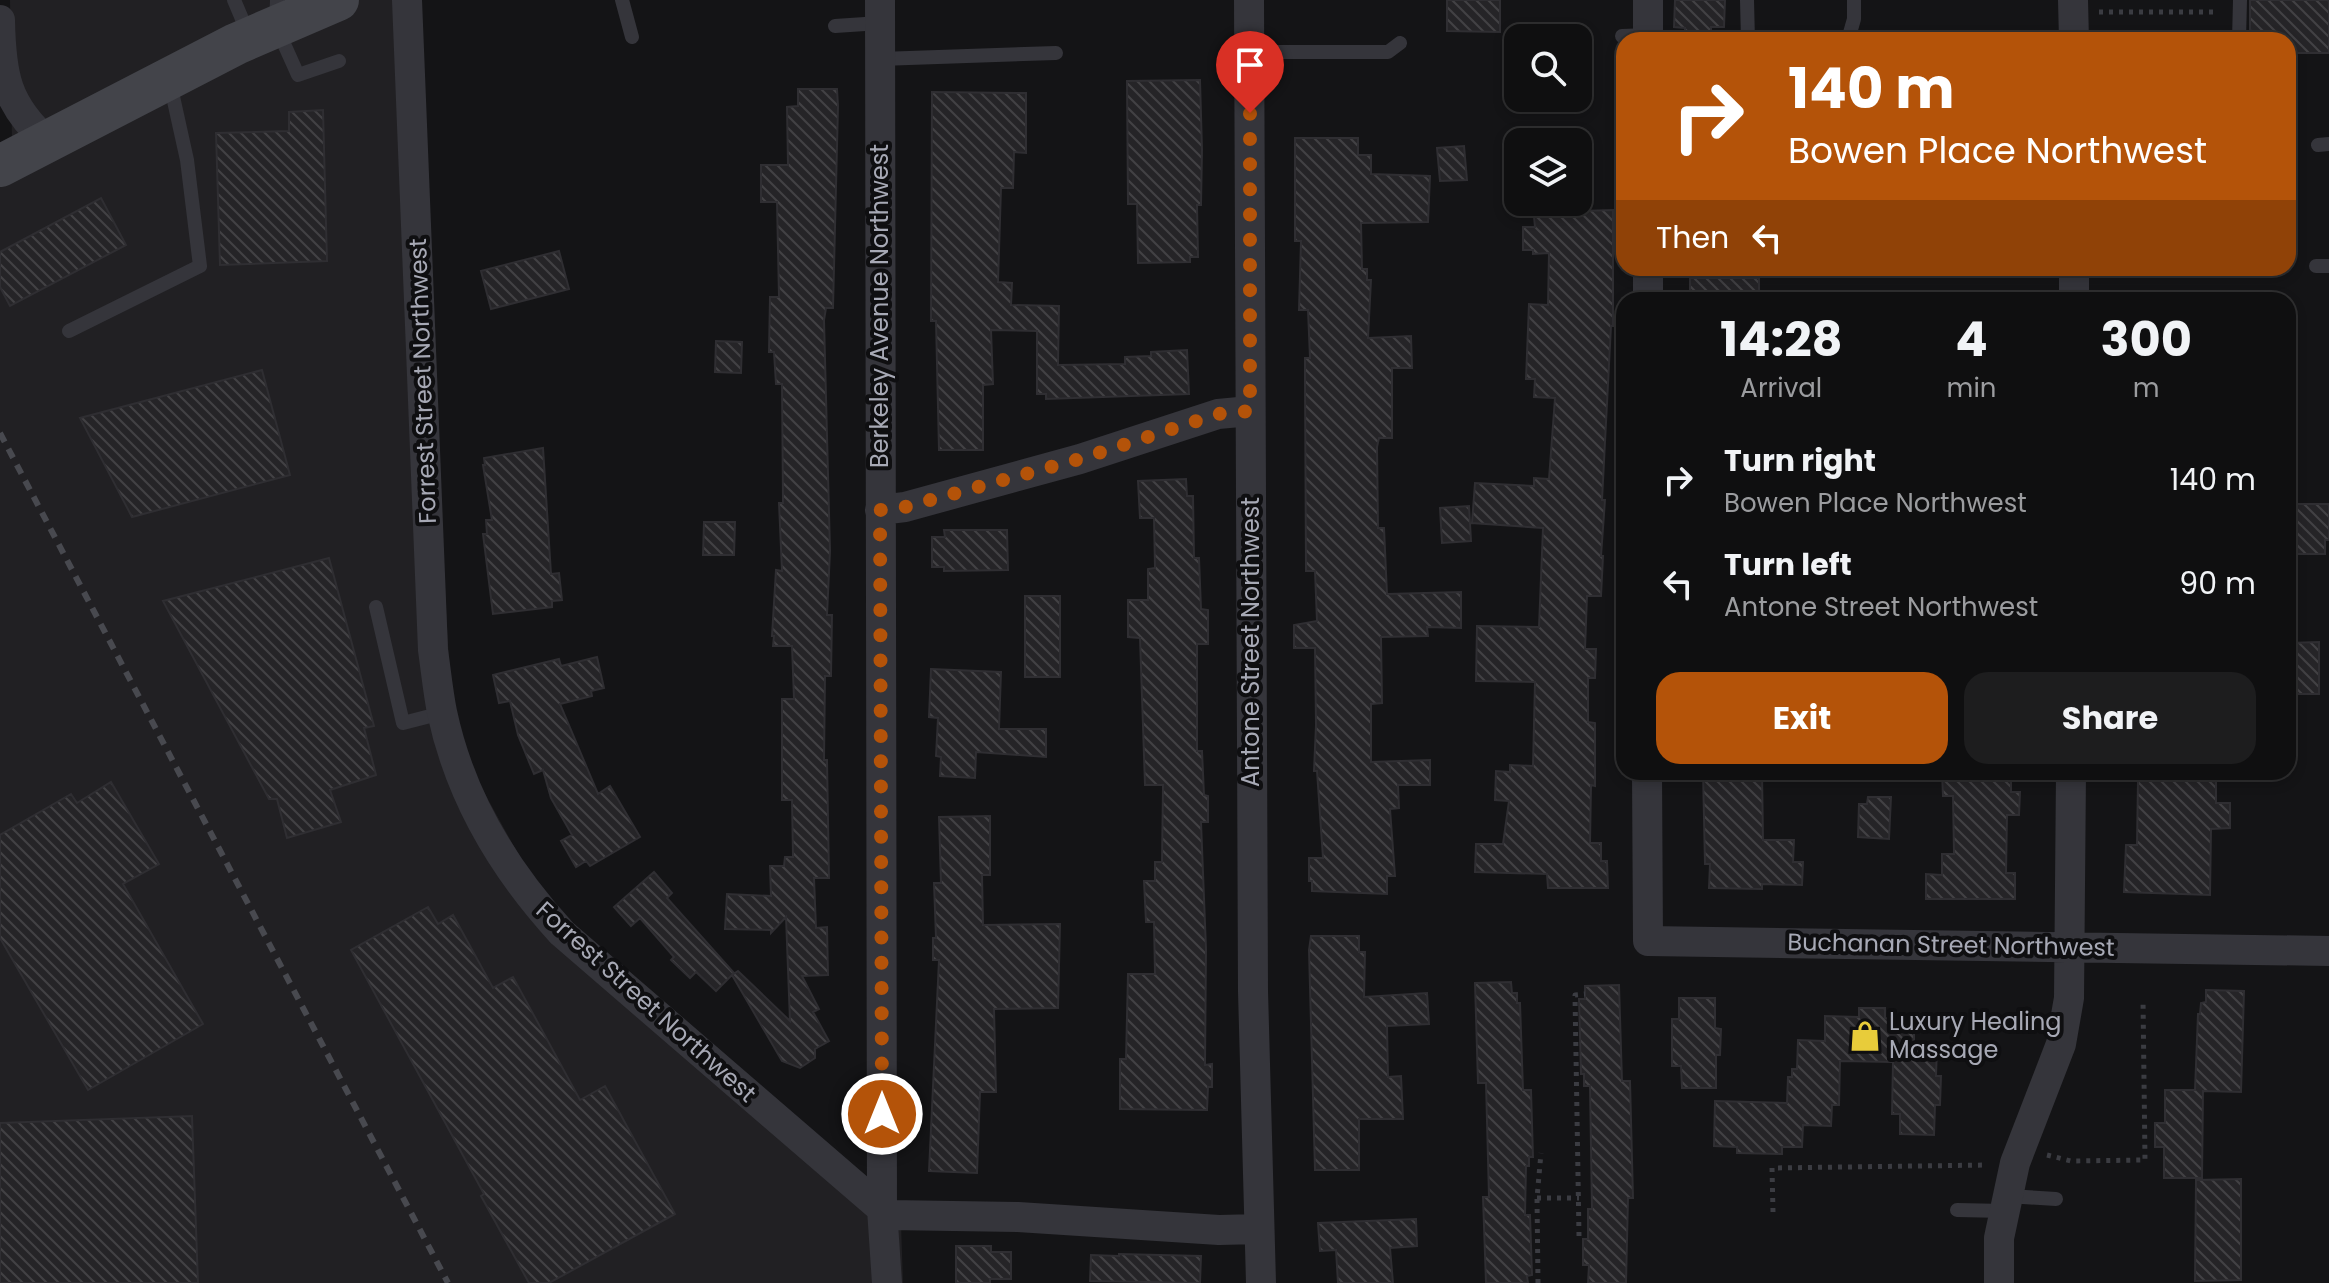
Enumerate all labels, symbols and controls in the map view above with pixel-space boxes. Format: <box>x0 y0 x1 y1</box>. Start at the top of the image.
map controls <box>1504 24 1592 216</box>
button: search <box>1504 24 1592 112</box>
pin <box>1216 31 1284 113</box>
icon: arrive <box>1228 43 1272 87</box>
text: 140 m <box>1788 49 1955 128</box>
icon: right <box>1656 64 1760 168</box>
text: Bowen Place Northwest <box>1788 125 2207 176</box>
button: layers <box>1504 128 1592 216</box>
street label: Berkeley Avenue Northwest <box>863 144 896 468</box>
text: Then <box>1656 216 1729 259</box>
icon: left <box>1745 216 1789 260</box>
street label: Forrest Street Northwest <box>401 238 444 524</box>
text: 14:28 <box>1720 306 1843 373</box>
text: 4 <box>1955 306 1988 373</box>
text: 300 <box>2100 306 2192 373</box>
text: Arrival <box>1740 370 1822 406</box>
text: min <box>1947 370 1996 406</box>
text: m <box>2133 370 2160 406</box>
text: Turn right <box>1724 439 1876 482</box>
icon: right <box>1656 458 1700 502</box>
text: 140 m <box>2170 458 2256 501</box>
text: Bowen Place Northwest <box>1724 485 2027 521</box>
street label: Antone Street Northwest <box>1234 497 1267 787</box>
text: Turn left <box>1724 543 1852 586</box>
icon: left <box>1656 562 1700 606</box>
text: 90 m <box>2179 562 2256 605</box>
text: Antone Street Northwest <box>1724 589 2038 625</box>
button: Exit <box>1656 672 1948 764</box>
button: Share <box>1964 672 2256 764</box>
street label: Forrest Street Northwest <box>529 894 764 1109</box>
street label: Buchanan Street Northwest <box>1787 925 2115 964</box>
place label: Luxury Healing Massage <box>1889 1005 2062 1066</box>
shop icon: Luxury Healing Massage <box>1848 1019 1882 1053</box>
position arrow <box>840 1072 924 1156</box>

